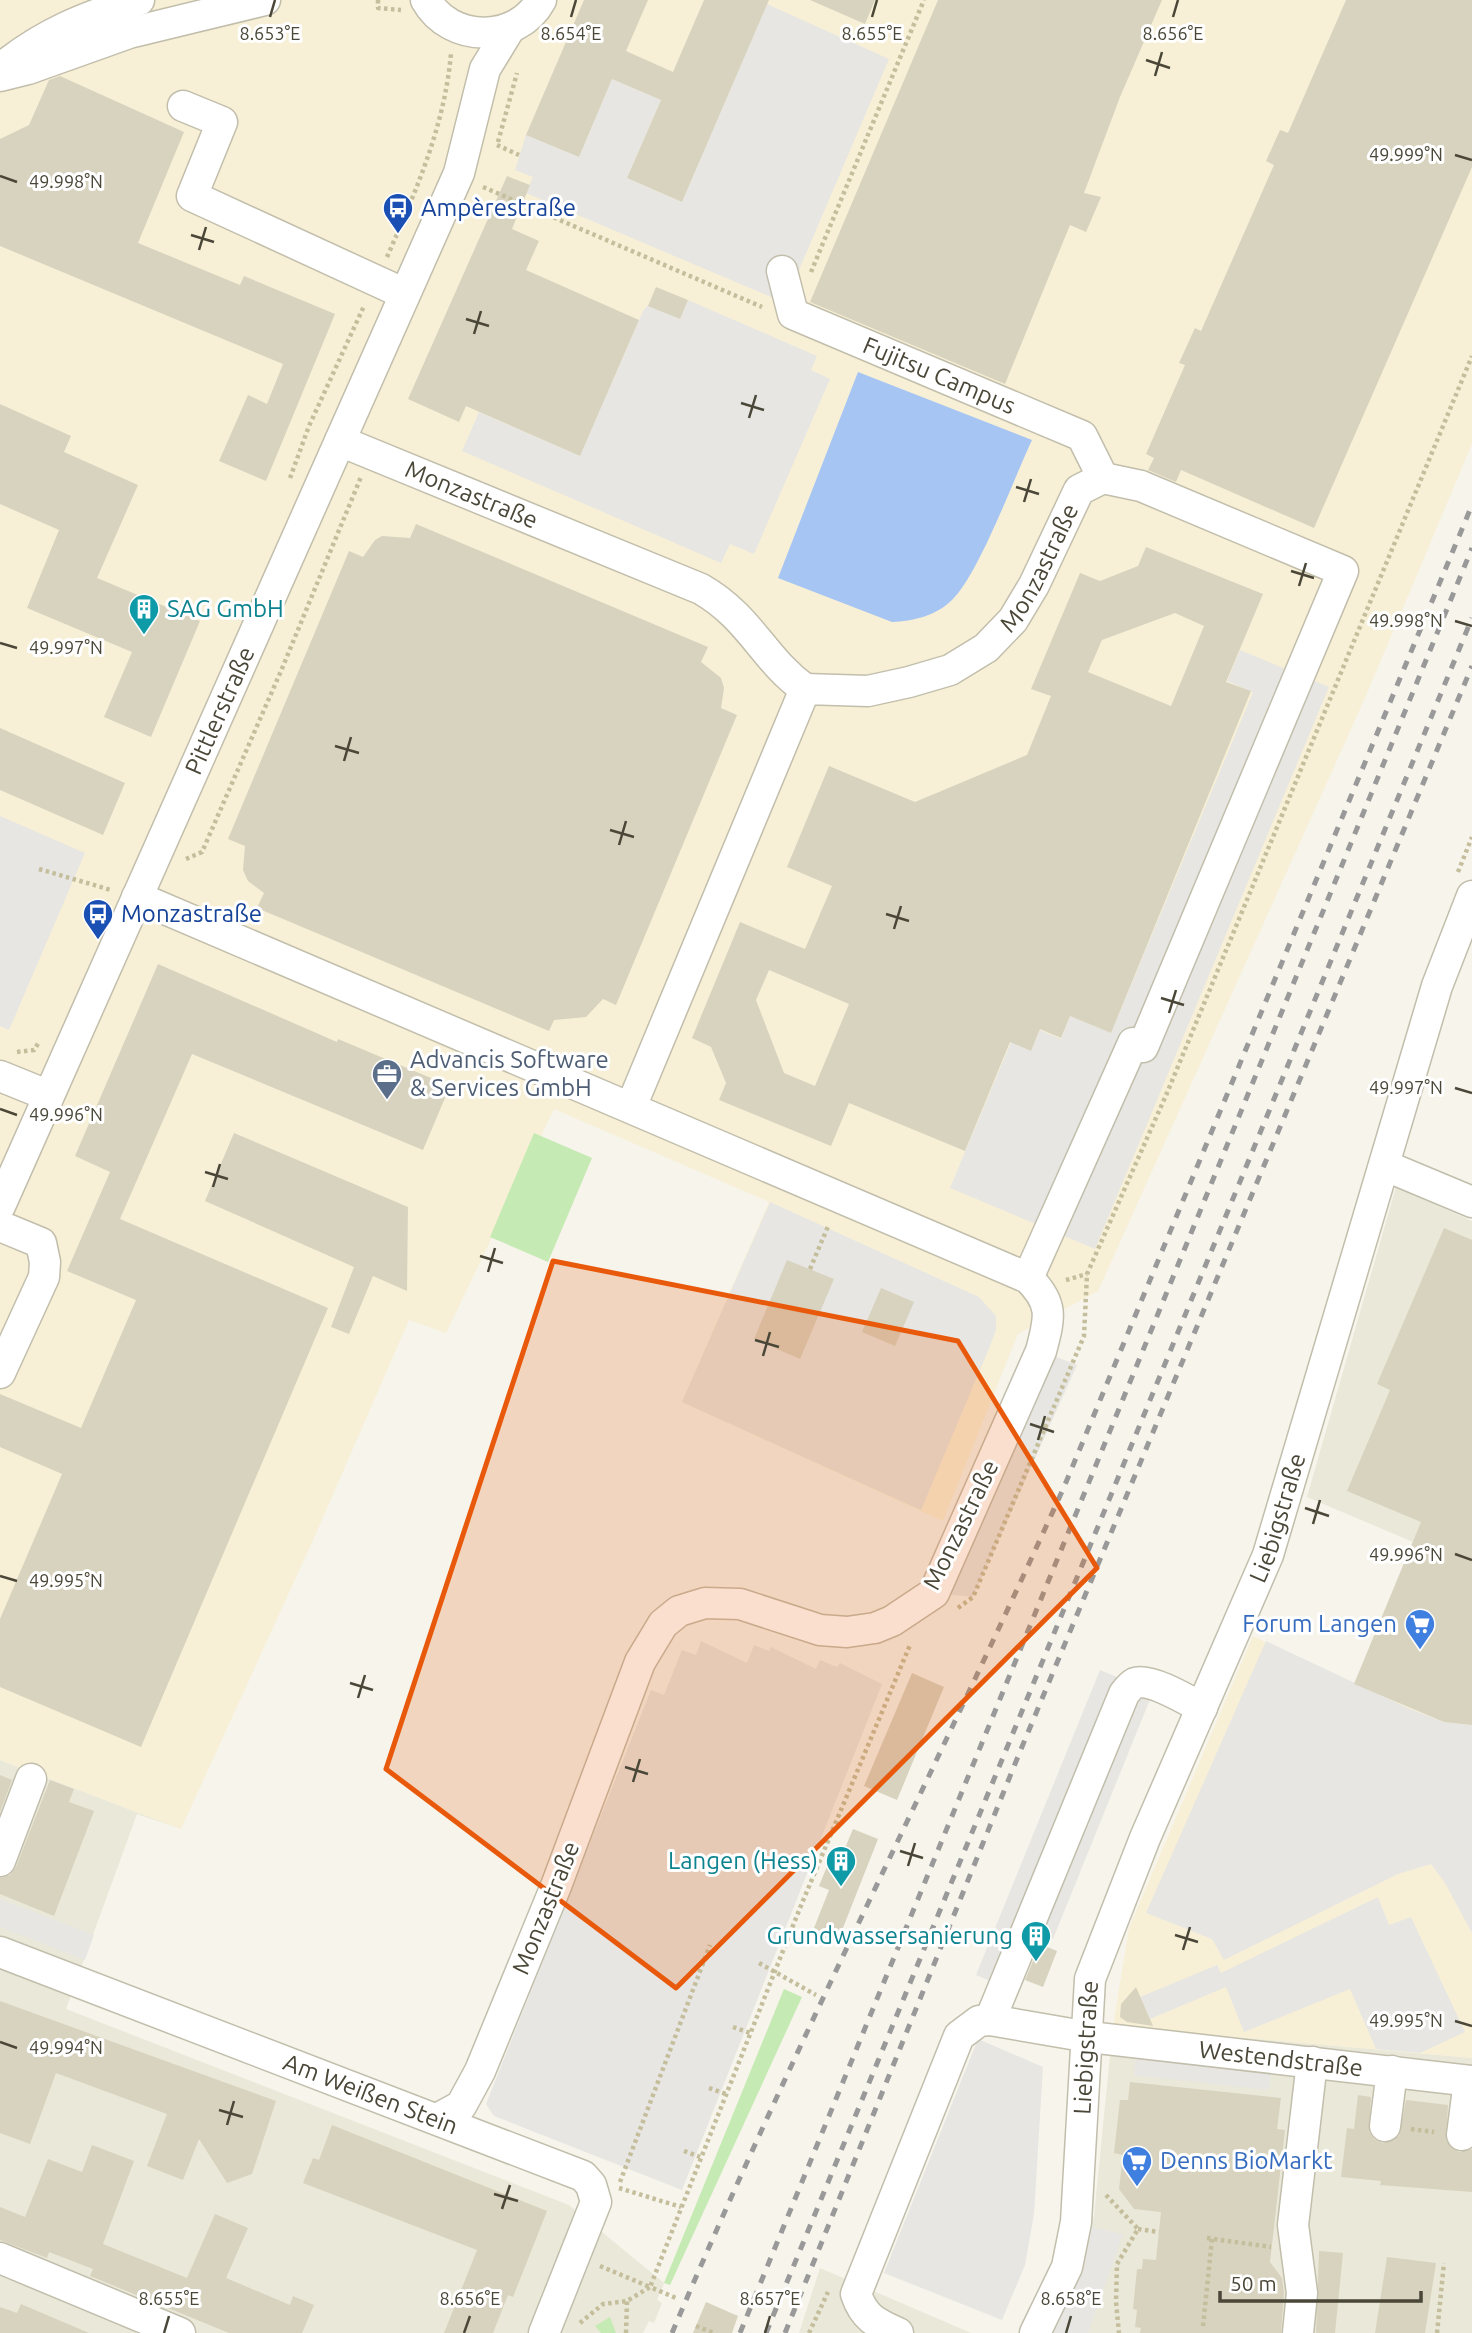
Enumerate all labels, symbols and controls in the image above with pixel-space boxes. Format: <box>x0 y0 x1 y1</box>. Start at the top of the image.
text: 8.653°E <box>240 23 300 43</box>
text: 8.654°E <box>541 23 601 43</box>
text: 8.655°E <box>842 23 902 43</box>
text: 8.656°E <box>1143 23 1203 43</box>
text: 49.999°N <box>1369 144 1443 164</box>
text: 49.998°N <box>29 171 103 191</box>
bus stop icon: Ampèrestraße <box>381 191 415 235</box>
place label: Ampèrestraße <box>421 194 576 221</box>
street label: Fujitsu Campus <box>859 331 1020 419</box>
street label: Monzastraße <box>401 455 542 534</box>
street label: Monzastraße <box>995 499 1083 638</box>
building icon: SAG GmbH <box>127 592 161 636</box>
place label: SAG GmbH <box>167 595 284 622</box>
text: 49.998°N <box>1369 610 1443 630</box>
text: 49.997°N <box>29 637 103 657</box>
street label: Pittlerstraße <box>180 643 260 778</box>
bus stop icon: Monzastraße <box>81 897 115 941</box>
place label: Monzastraße <box>121 900 262 927</box>
place label: Advancis Software & Services GmbH <box>410 1046 609 1101</box>
office icon: Advancis Software & Services GmbH <box>370 1057 404 1101</box>
text: 49.997°N <box>1369 1077 1443 1097</box>
text: 49.996°N <box>29 1104 103 1124</box>
street label: Liebigstraße <box>1244 1450 1310 1586</box>
street label: Monzastraße <box>918 1456 1004 1594</box>
text: 49.996°N <box>1369 1544 1443 1564</box>
text: 49.995°N <box>29 1570 103 1590</box>
supermarket icon: Forum Langen <box>1403 1607 1437 1651</box>
place label: Forum Langen <box>1242 1610 1397 1637</box>
street label: Monzastraße <box>507 1837 584 1978</box>
building icon: Langen (Hess) <box>824 1844 858 1888</box>
place label: Langen (Hess) <box>668 1847 818 1874</box>
building icon: Grundwassersanierung <box>1019 1919 1053 1963</box>
place label: Grundwassersanierung <box>767 1922 1013 1949</box>
street label: Liebigstraße <box>1068 1980 1103 2115</box>
text: 49.995°N <box>1369 2010 1443 2030</box>
street label: Westendstraße <box>1197 2036 1364 2081</box>
text: 49.994°N <box>29 2037 103 2057</box>
street label: Am Weißen Stein <box>280 2048 462 2140</box>
supermarket icon: Denns BioMarkt <box>1120 2144 1154 2188</box>
place label: Denns BioMarkt <box>1160 2147 1333 2174</box>
scale bar <box>1220 2260 1421 2304</box>
text: 50 m <box>1230 2271 1277 2295</box>
text: 8.655°E <box>139 2288 199 2308</box>
text: 8.656°E <box>440 2288 500 2308</box>
text: 8.657°E <box>740 2288 800 2308</box>
text: 8.658°E <box>1041 2288 1101 2308</box>

